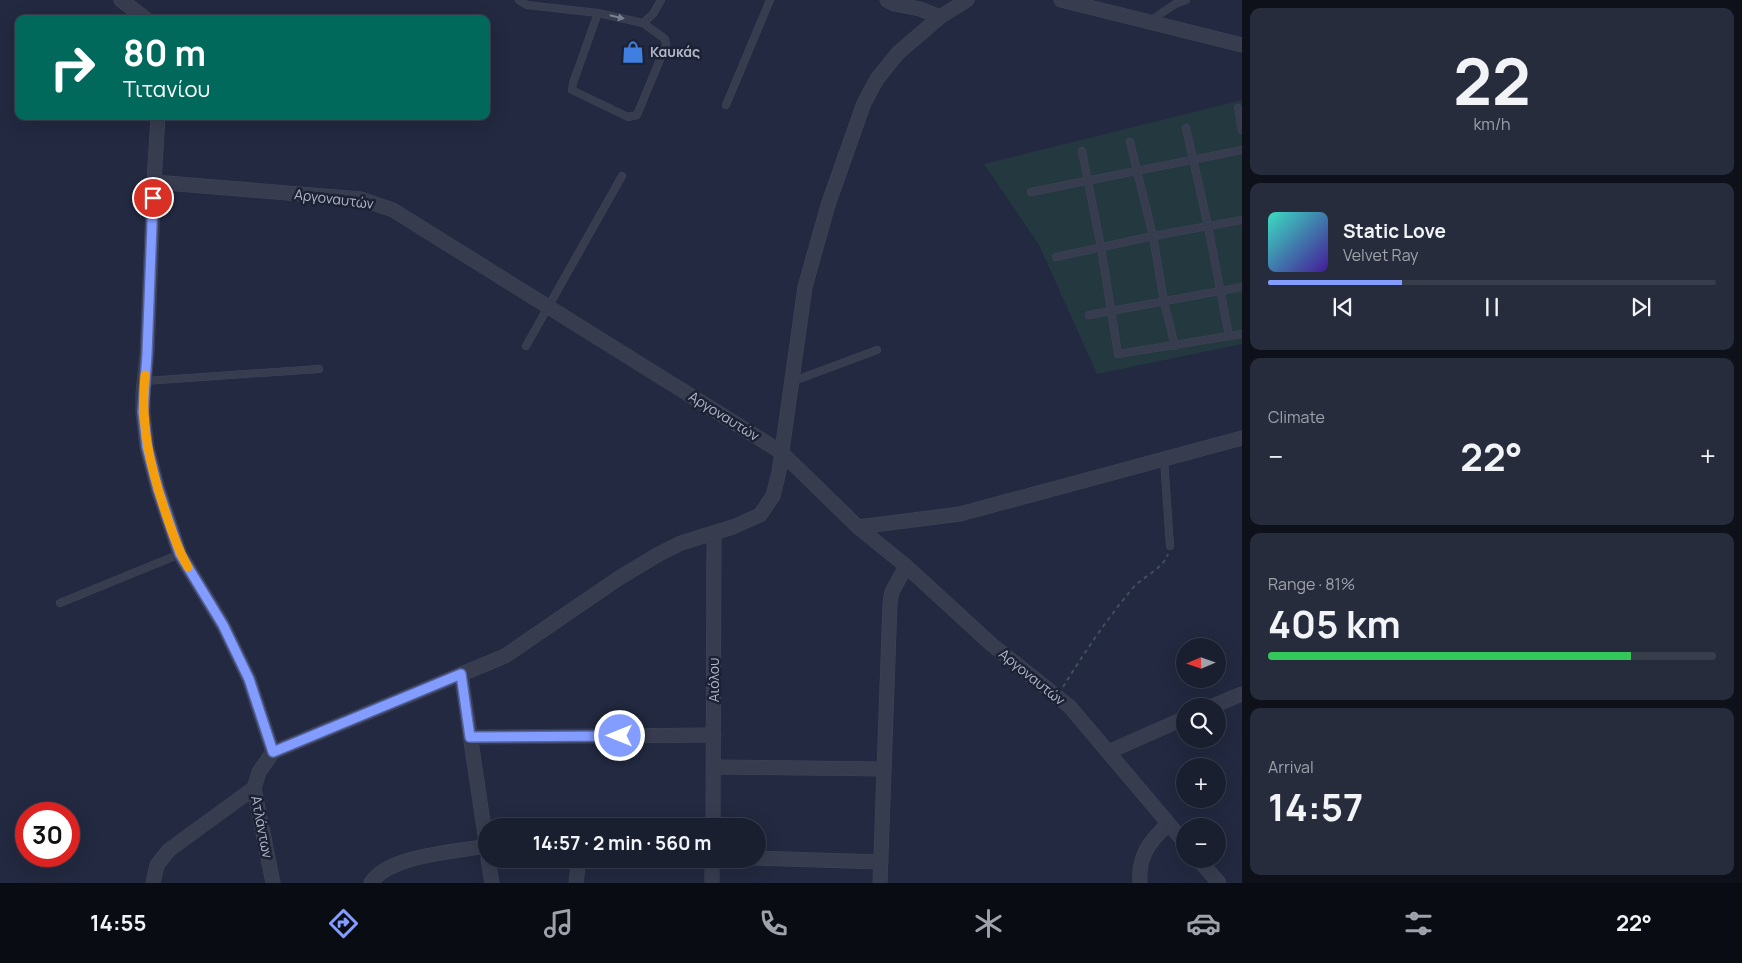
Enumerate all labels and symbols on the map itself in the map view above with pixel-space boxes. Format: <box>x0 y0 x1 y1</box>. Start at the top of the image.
one-way arrow <box>610 13 625 21</box>
shop icon: Καυκάς <box>620 39 646 65</box>
place label: Καυκάς <box>650 42 700 61</box>
pin <box>132 177 174 219</box>
street label: Αργοναυτών <box>293 184 375 213</box>
street label: Αργοναυτών <box>685 386 763 445</box>
north arrow <box>1176 638 1226 688</box>
street label: Αργοναυτών <box>995 644 1069 709</box>
street label: Αιόλου <box>704 658 723 702</box>
position arrow <box>593 709 645 761</box>
street label: Ατλάντων <box>247 794 278 860</box>
speed limit sign: 30 <box>15 802 80 867</box>

